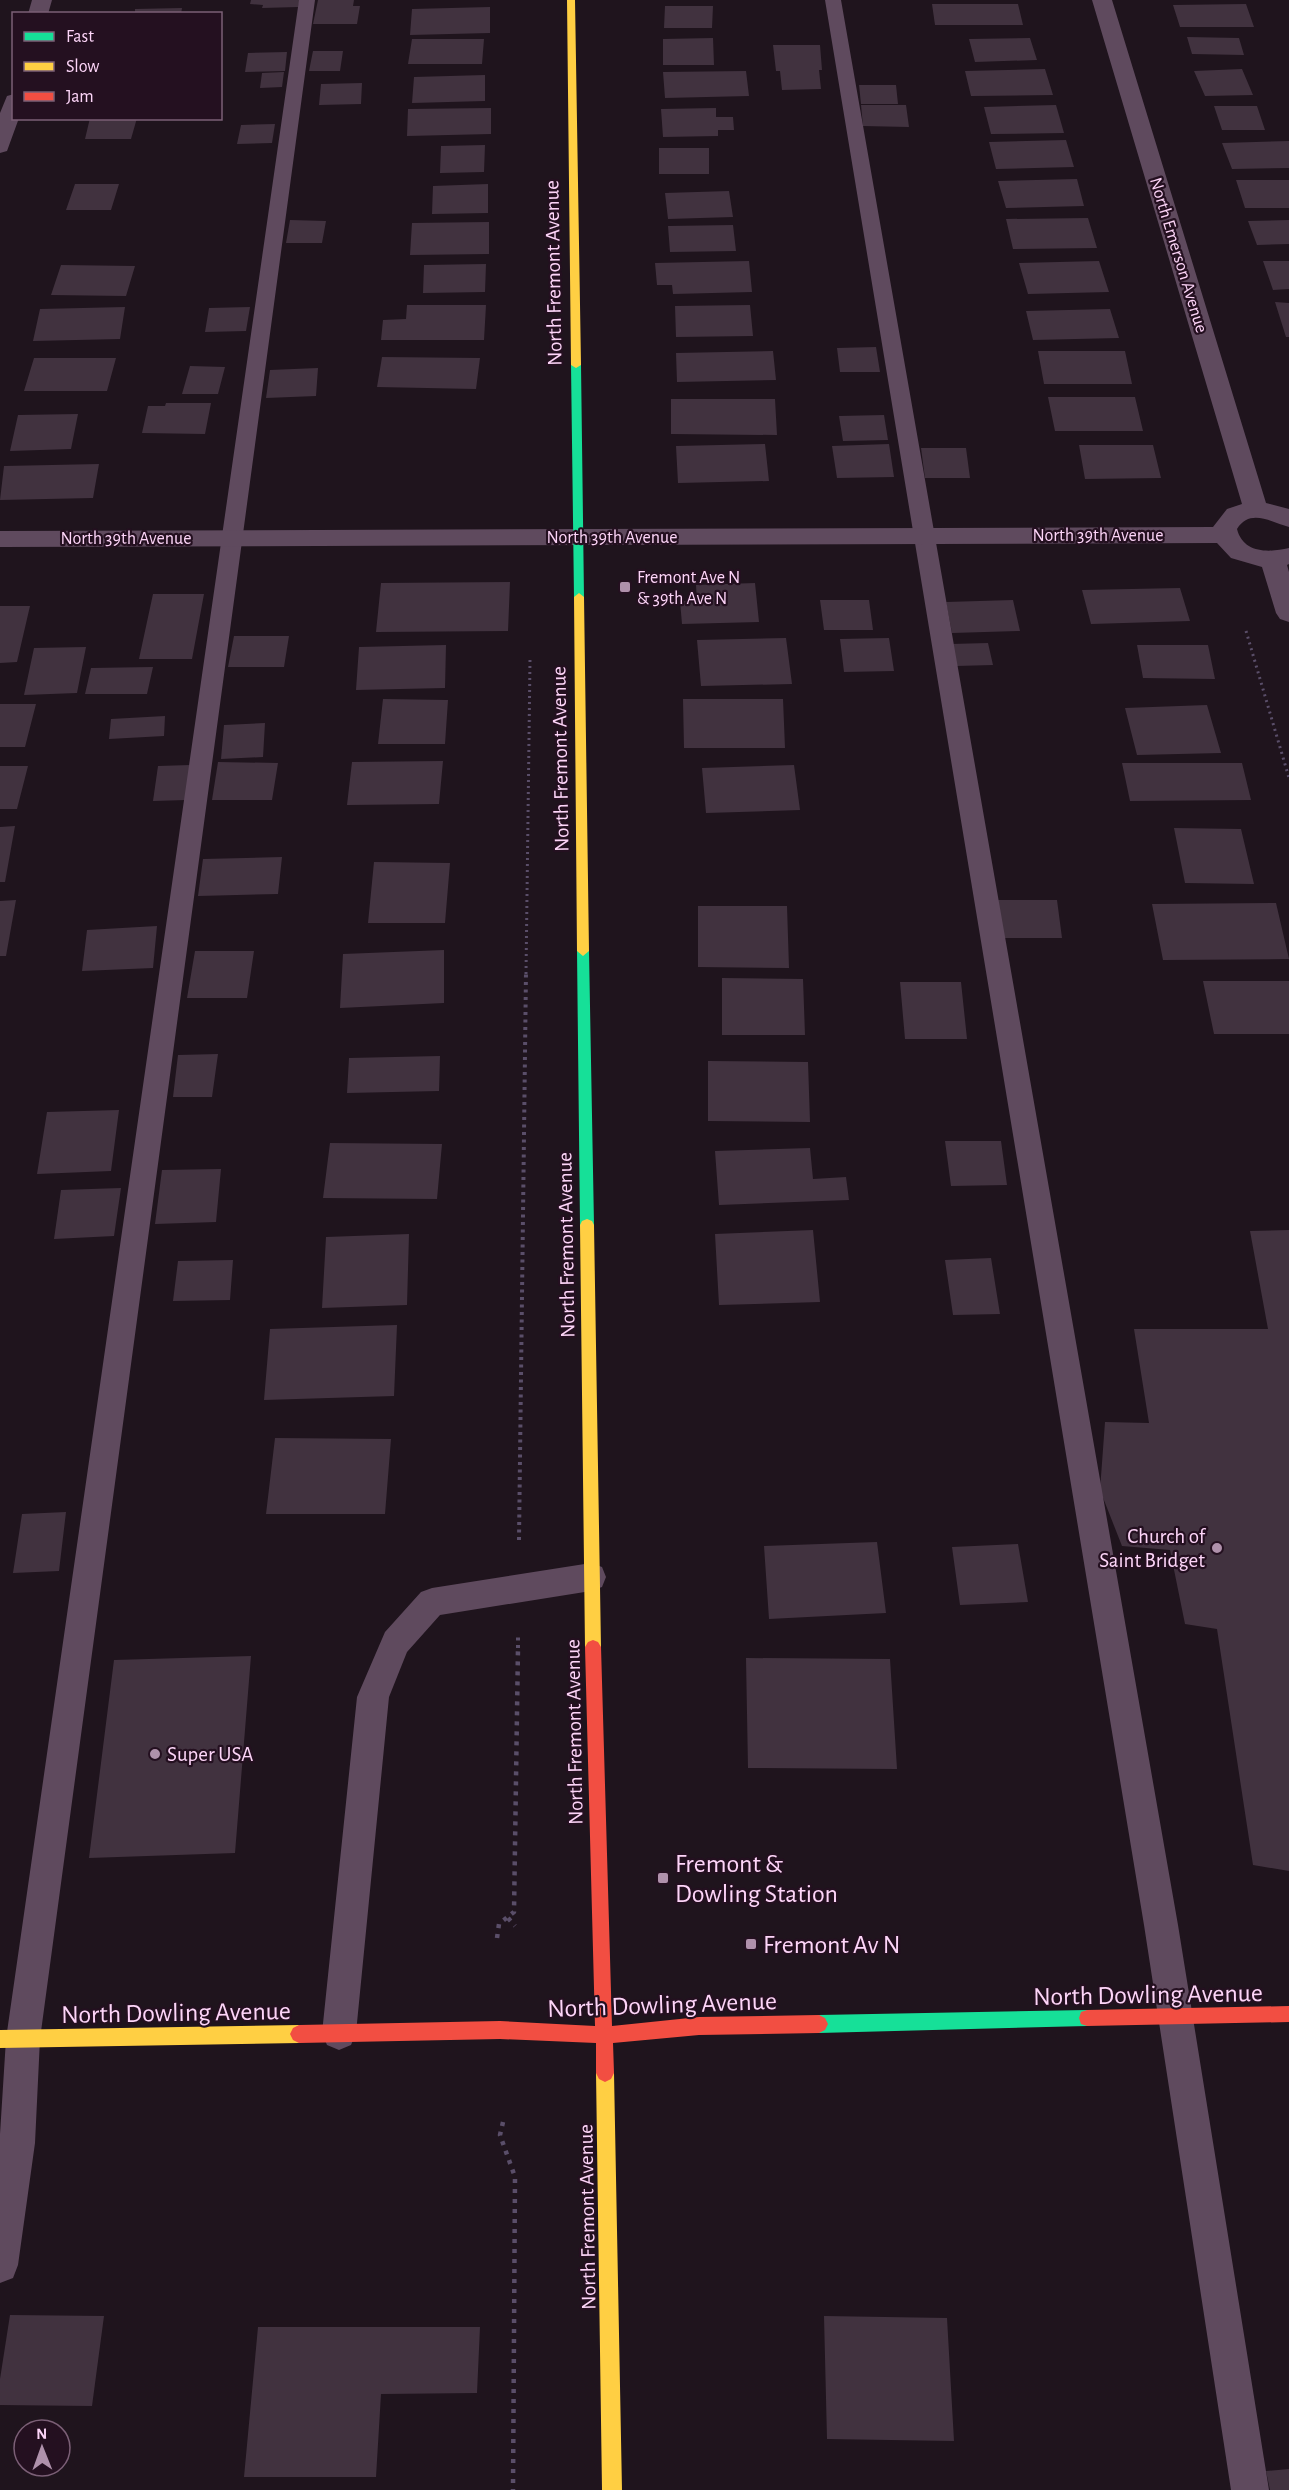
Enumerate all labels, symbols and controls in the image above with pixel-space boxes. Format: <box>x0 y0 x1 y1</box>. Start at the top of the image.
legend <box>12 12 222 120</box>
text: Fast <box>66 28 94 46</box>
text: Slow <box>66 58 99 76</box>
text: Jam <box>66 88 94 106</box>
street label: North Emerson Avenue <box>1146 175 1210 335</box>
street label: North Fremont Avenue <box>541 180 566 366</box>
street label: North 39th Avenue <box>1033 527 1163 545</box>
street label: North 39th Avenue <box>547 529 677 547</box>
street label: North 39th Avenue <box>61 530 191 548</box>
place label: Fremont Ave N & 39th Ave N <box>637 569 740 608</box>
marker: Fremont Ave N & 39th Ave N <box>618 580 632 594</box>
street label: North Fremont Avenue <box>548 666 573 852</box>
street label: North Fremont Avenue <box>554 1152 579 1338</box>
place label: Church of Saint Bridget <box>1099 1526 1207 1571</box>
marker: Church of Saint Bridget <box>1210 1541 1224 1555</box>
street label: North Fremont Avenue <box>562 1639 587 1825</box>
place label: Super USA <box>167 1744 253 1765</box>
marker: Super USA <box>148 1747 162 1761</box>
place label: Fremont & Dowling Station <box>675 1851 838 1907</box>
marker: Fremont & Dowling Station <box>656 1871 670 1885</box>
place label: Fremont Av N <box>763 1932 901 1958</box>
marker: Fremont Av N <box>744 1937 758 1951</box>
street label: North Dowling Avenue <box>1033 1980 1263 2010</box>
street label: North Dowling Avenue <box>547 1988 777 2022</box>
street label: North Dowling Avenue <box>61 1998 291 2028</box>
street label: North Fremont Avenue <box>575 2124 600 2310</box>
north arrow <box>12 2418 72 2478</box>
text: N <box>36 2426 47 2442</box>

